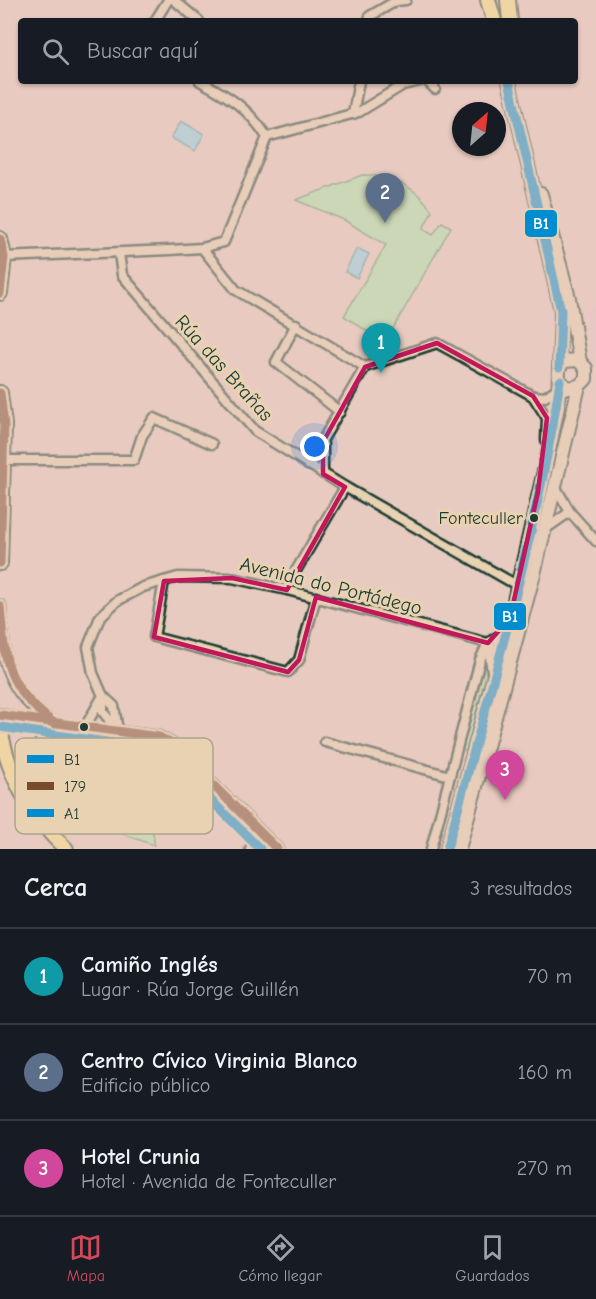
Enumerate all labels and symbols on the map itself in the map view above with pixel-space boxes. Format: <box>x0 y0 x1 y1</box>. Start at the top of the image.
north arrow <box>452 102 506 156</box>
pin: 2 <box>366 174 404 223</box>
line badge: B1 <box>524 209 558 238</box>
text: B1 <box>533 215 549 233</box>
street label: Rúa das Brañas <box>170 310 278 426</box>
pin: 1 <box>362 324 400 373</box>
your location <box>300 432 329 461</box>
place label: Fonteculler <box>439 508 524 529</box>
marker: Fonteculler <box>528 512 540 524</box>
street label: Avenida do Portádego <box>238 552 424 620</box>
line badge: B1 <box>493 602 527 631</box>
text: B1 <box>502 608 518 626</box>
unlabelled marker <box>78 721 90 733</box>
legend <box>15 738 213 834</box>
pin: 3 <box>486 750 524 800</box>
text: B1 <box>64 751 80 769</box>
text: 179 <box>64 778 86 796</box>
text: A1 <box>64 805 80 823</box>

